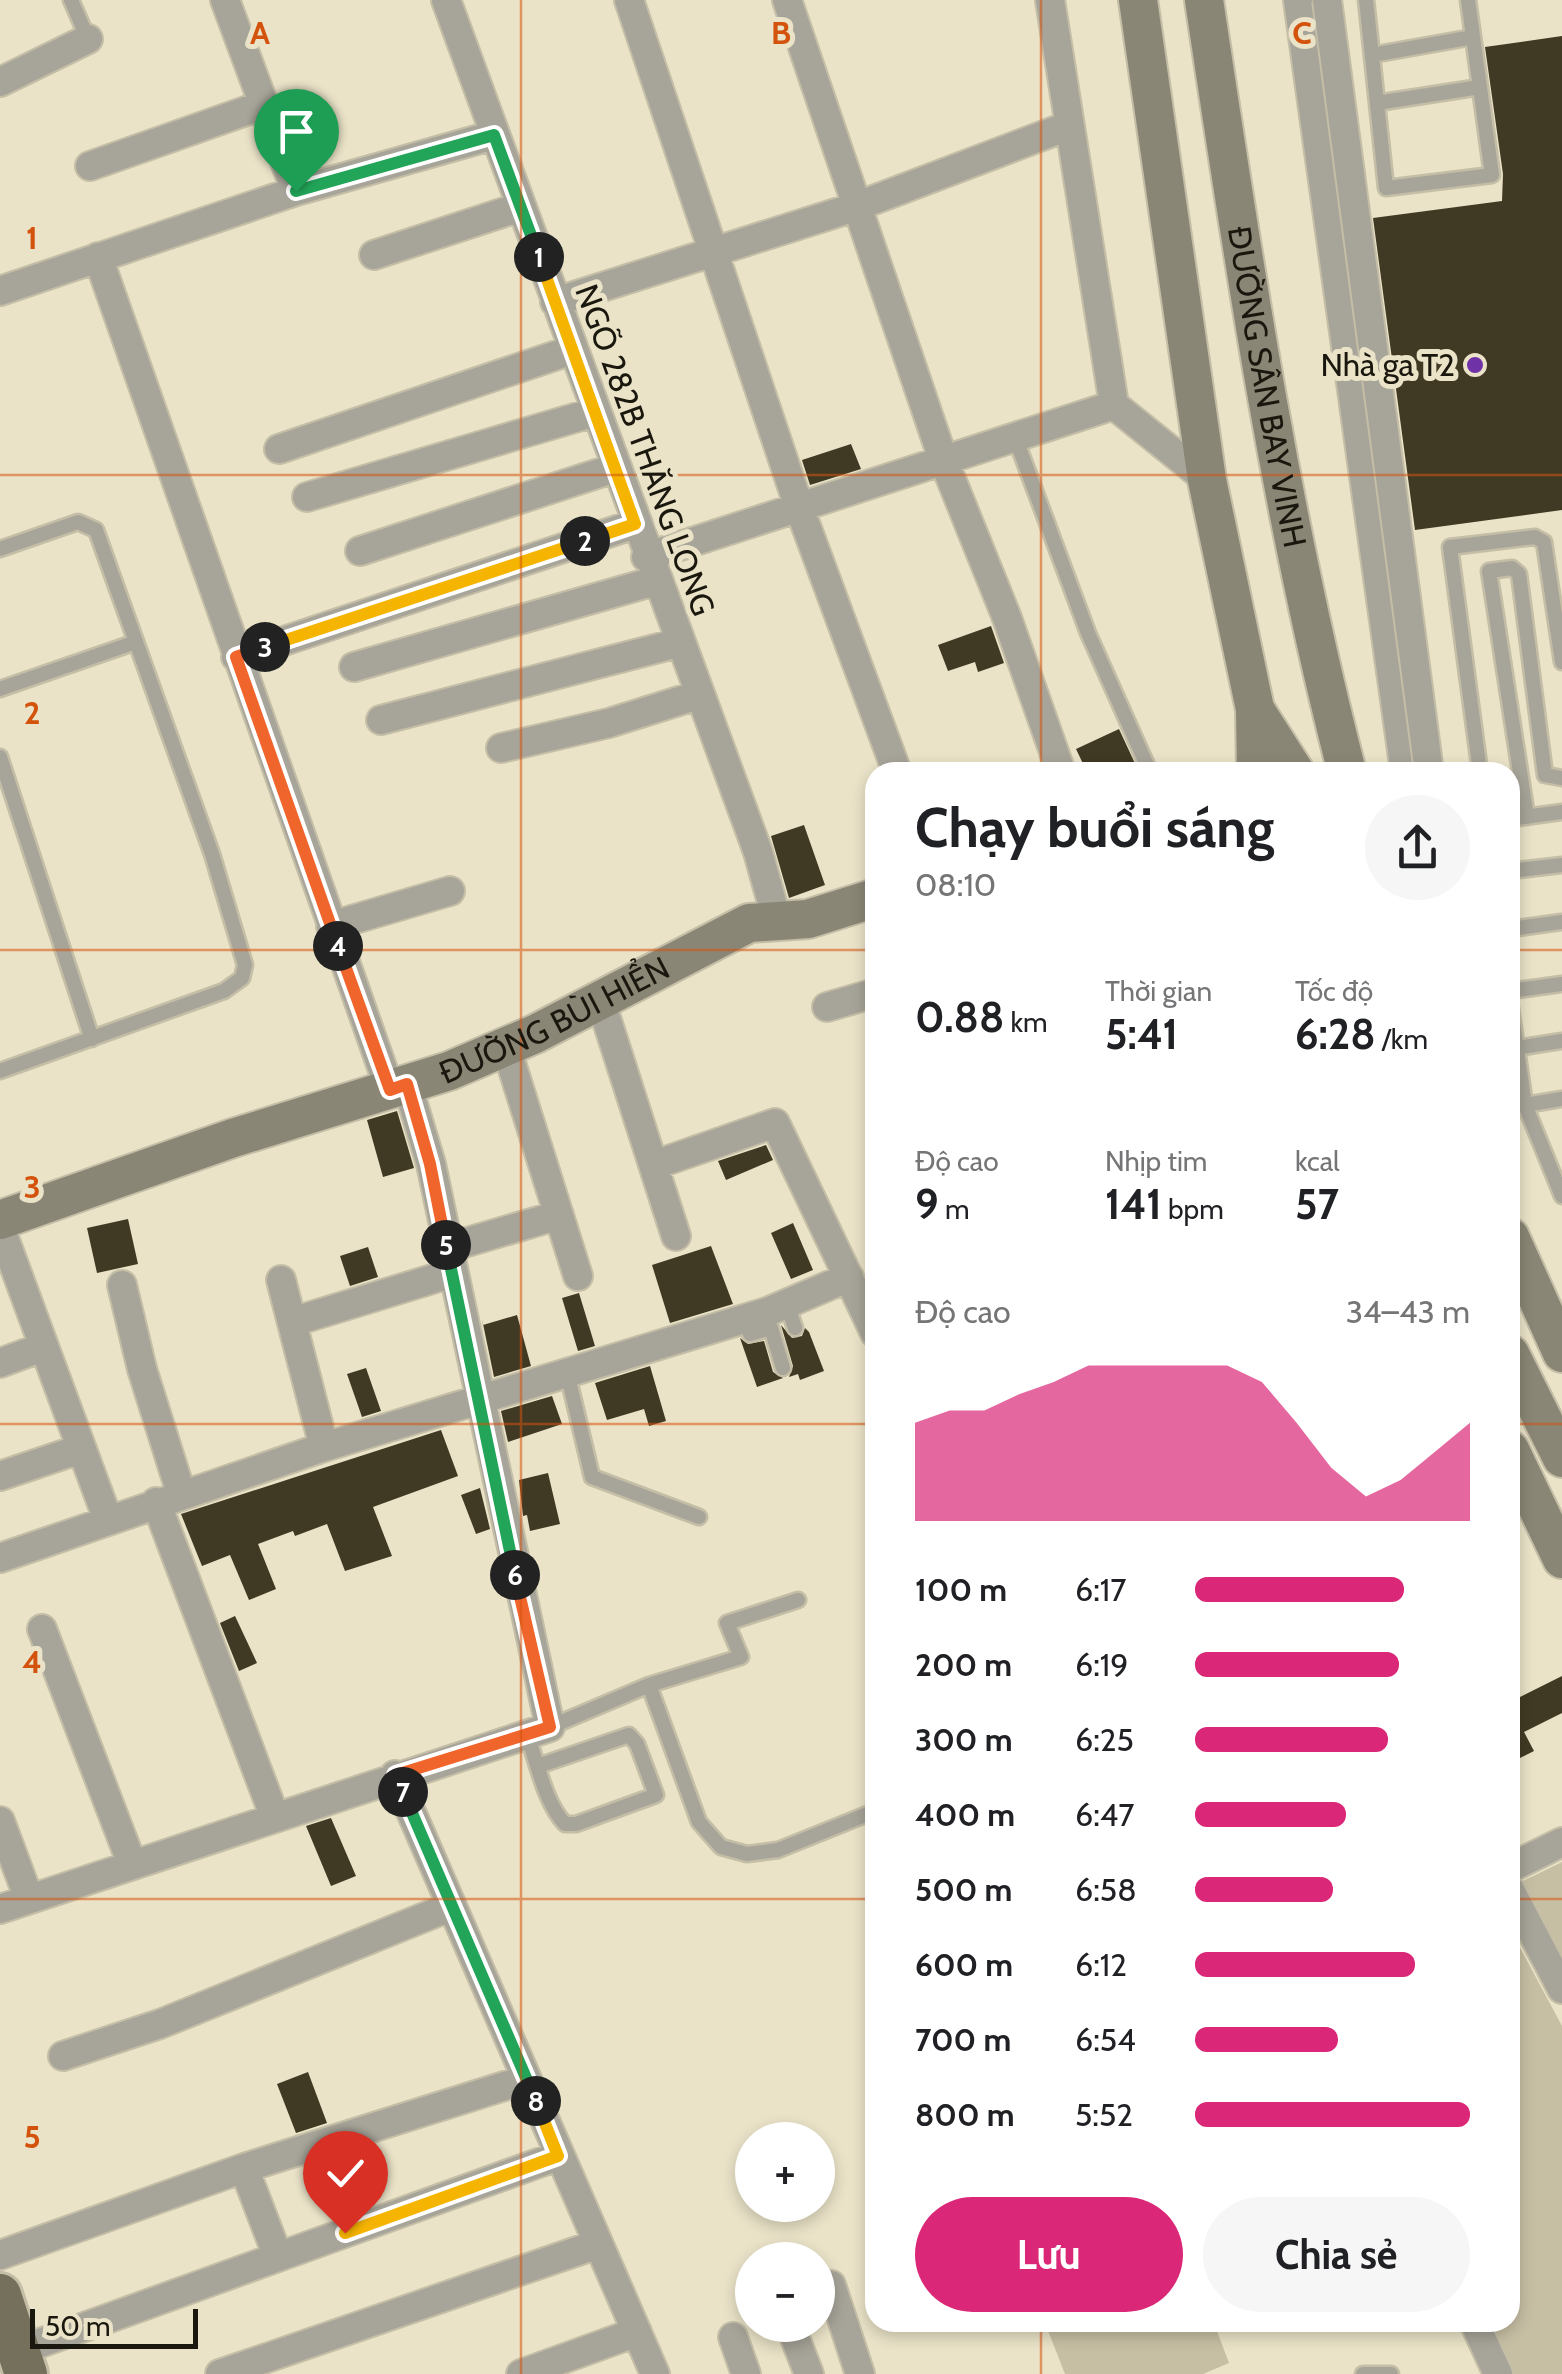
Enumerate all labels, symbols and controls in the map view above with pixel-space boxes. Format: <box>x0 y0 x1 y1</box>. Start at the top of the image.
text: A <box>250 13 270 52</box>
text: B <box>771 13 791 52</box>
text: C <box>1292 13 1312 52</box>
pin <box>254 89 339 192</box>
icon: arrive <box>269 104 324 159</box>
text: 1 <box>26 218 38 257</box>
street label: ĐƯỜNG SÂN BAY VINH <box>1220 223 1315 551</box>
pin: 1 <box>514 232 564 282</box>
text: 1 <box>534 240 544 274</box>
street label: NGÕ 282B THĂNG LONG <box>567 279 723 621</box>
place label: Nhà ga T2 <box>1321 345 1455 384</box>
marker: Nhà ga T2 <box>1464 354 1486 376</box>
pin: 2 <box>560 516 610 566</box>
pin: 3 <box>240 622 290 672</box>
text: 3 <box>257 630 273 664</box>
text: 2 <box>24 693 40 732</box>
text: Chạy buổi sáng <box>915 794 1274 861</box>
button: share <box>1365 795 1470 900</box>
text: 08:10 <box>915 865 996 904</box>
pin: 4 <box>313 921 363 971</box>
text: 4 <box>329 929 347 963</box>
street label: ĐƯỜNG BÙI HIỂN <box>433 948 676 1092</box>
text: Thời gian <box>1105 974 1212 1008</box>
text: Tốc độ <box>1295 974 1373 1008</box>
text: 0.88 <box>915 991 1004 1043</box>
text: km <box>1004 1005 1048 1039</box>
text: 5:41 <box>1105 1008 1178 1060</box>
text: 6:28 <box>1295 1008 1376 1060</box>
text: /km <box>1376 1022 1428 1056</box>
text: Độ cao <box>915 1144 999 1178</box>
text: Nhịp tim <box>1105 1144 1207 1178</box>
text: kcal <box>1295 1144 1340 1178</box>
text: 3 <box>23 1167 41 1206</box>
text: 9 <box>915 1178 939 1230</box>
text: 141 <box>1105 1178 1162 1230</box>
text: 57 <box>1295 1178 1339 1230</box>
text: m <box>939 1192 969 1226</box>
text: bpm <box>1162 1192 1224 1226</box>
pin: 5 <box>421 1220 471 1270</box>
text: 5 <box>438 1228 454 1262</box>
text: Độ cao <box>915 1292 1011 1331</box>
text: 34–43 m <box>1346 1292 1470 1331</box>
pin: 6 <box>490 1550 540 1600</box>
text: 6 <box>507 1558 523 1592</box>
text: 100 m <box>915 1570 1007 1609</box>
text: 6:17 <box>1075 1570 1126 1609</box>
text: 4 <box>22 1642 42 1681</box>
text: 200 m <box>915 1645 1012 1684</box>
text: 6:19 <box>1075 1645 1128 1684</box>
text: 300 m <box>915 1720 1012 1759</box>
text: 6:25 <box>1075 1720 1134 1759</box>
pin: 7 <box>378 1767 428 1817</box>
text: 7 <box>396 1775 410 1809</box>
text: 400 m <box>915 1795 1015 1834</box>
text: 6:47 <box>1075 1795 1134 1834</box>
text: 500 m <box>915 1870 1012 1909</box>
text: 6:58 <box>1075 1870 1137 1909</box>
text: 600 m <box>915 1945 1013 1984</box>
text: 6:12 <box>1075 1945 1127 1984</box>
text: 700 m <box>915 2020 1011 2059</box>
text: 6:54 <box>1075 2020 1136 2059</box>
pin: 8 <box>511 2076 561 2126</box>
text: 8 <box>528 2084 544 2118</box>
text: 800 m <box>915 2095 1015 2134</box>
text: 5:52 <box>1075 2095 1133 2134</box>
text: 5 <box>23 2117 41 2156</box>
map controls <box>735 2122 835 2342</box>
button: + <box>735 2122 835 2222</box>
pin <box>303 2131 388 2234</box>
icon: check <box>318 2146 373 2201</box>
button: Lưu <box>915 2197 1183 2312</box>
button: Chia sẻ <box>1203 2197 1470 2312</box>
button: − <box>735 2242 835 2342</box>
scale bar <box>30 2304 198 2348</box>
text: 50 m <box>45 2309 111 2343</box>

